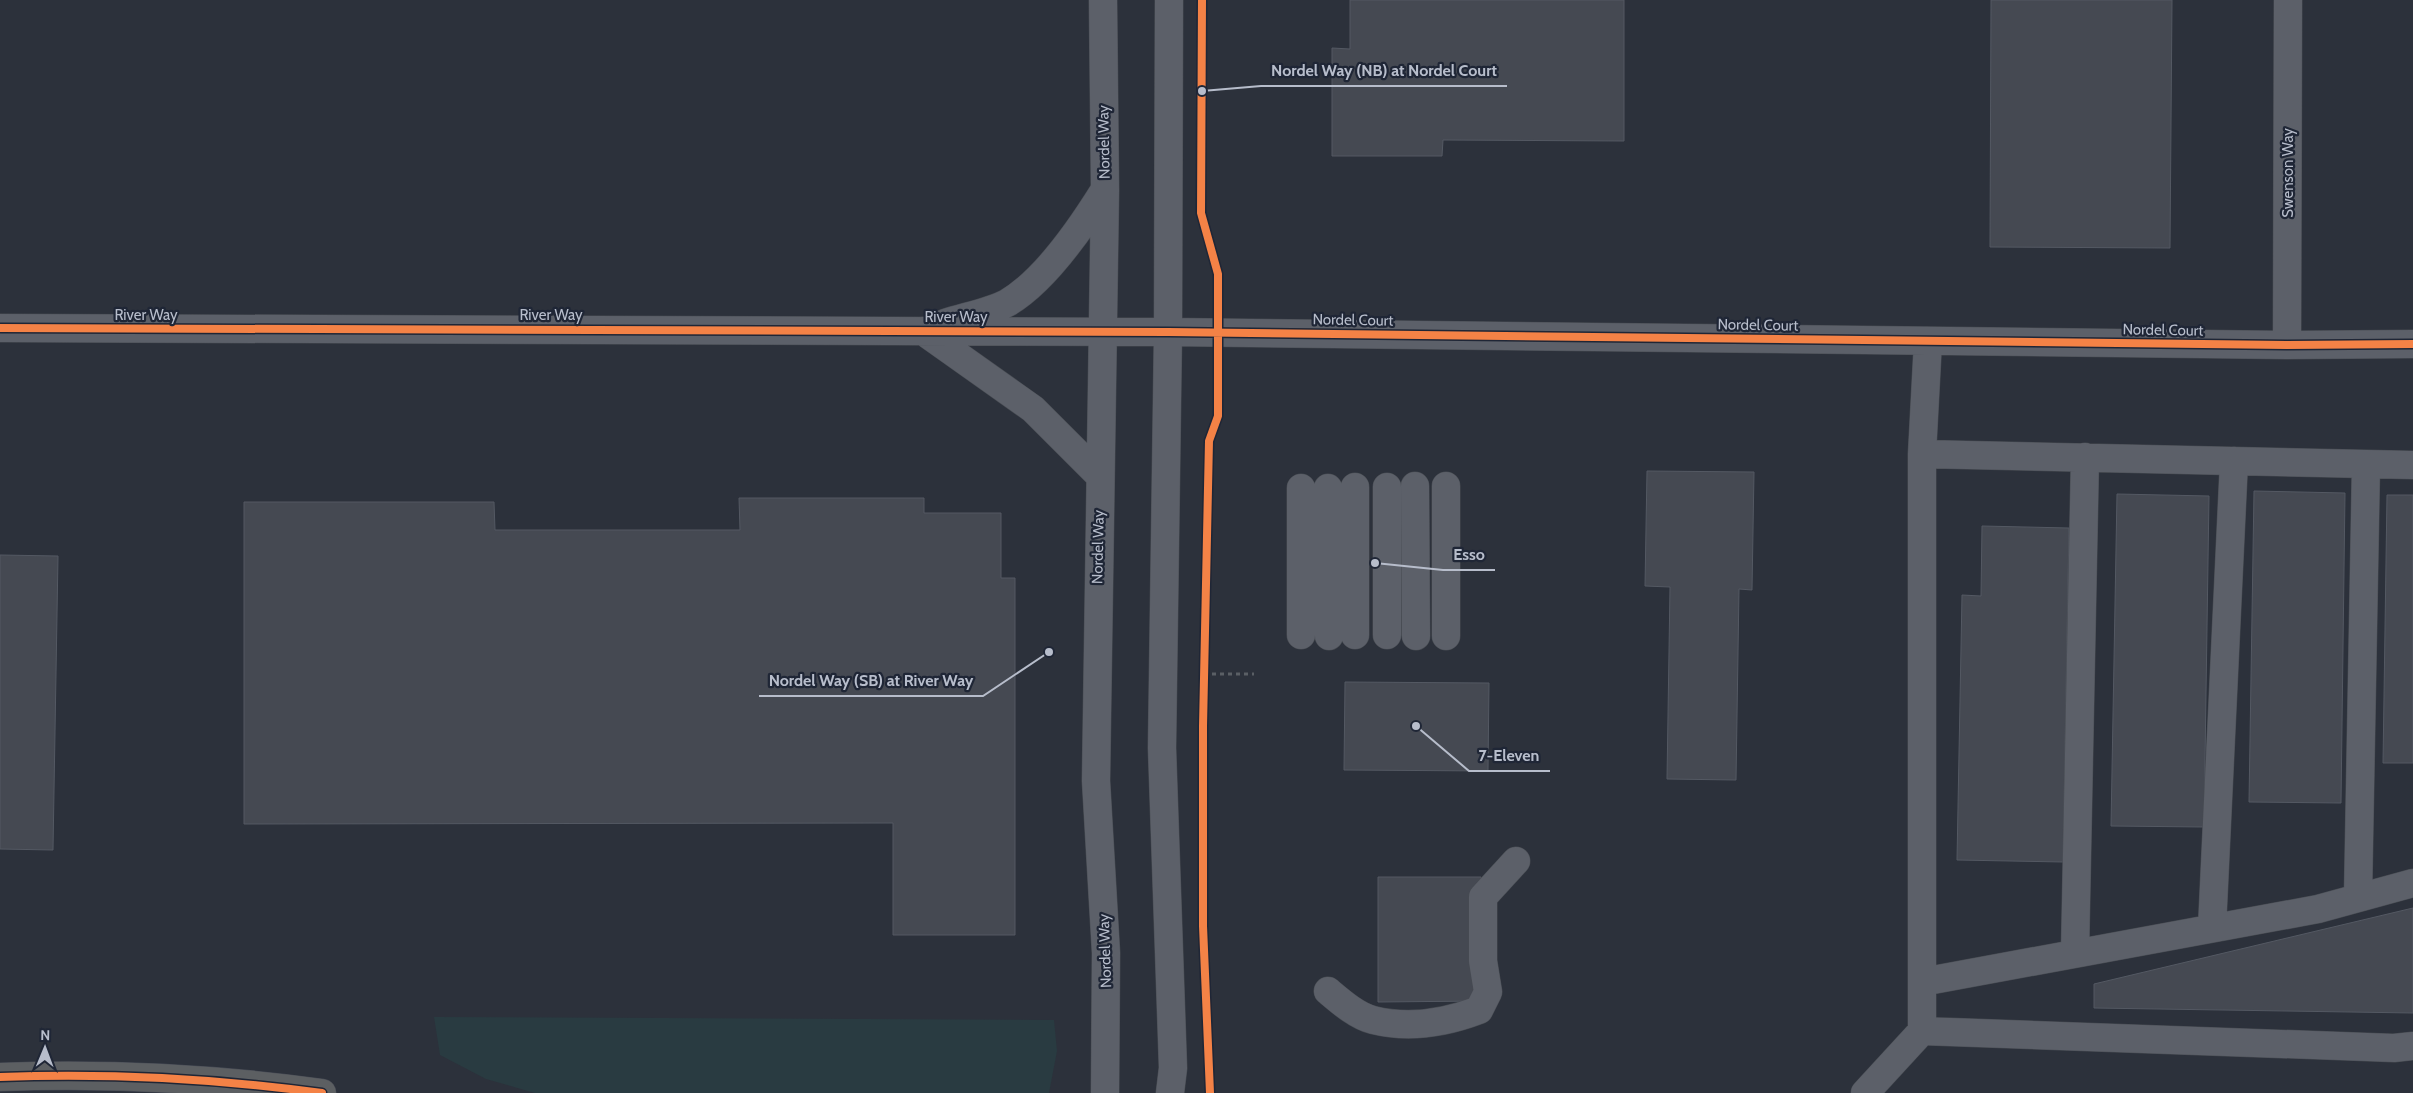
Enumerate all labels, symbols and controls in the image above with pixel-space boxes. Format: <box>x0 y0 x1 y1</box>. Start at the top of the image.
callout: Nordel Way (NB) at Nordel Court <box>1261 55 1507 86</box>
text: Nordel Way (NB) at Nordel Court <box>1271 61 1497 80</box>
street label: Nordel Way <box>1094 104 1114 179</box>
street label: Swenson Way <box>2279 128 2297 218</box>
street label: River Way <box>114 306 178 324</box>
street label: River Way <box>519 306 583 324</box>
street label: River Way <box>924 308 988 326</box>
street label: Nordel Court <box>1312 310 1394 330</box>
street label: Nordel Court <box>1717 315 1799 335</box>
street label: Nordel Court <box>2122 320 2204 340</box>
street label: Nordel Way <box>1088 509 1108 584</box>
callout: Esso <box>1443 539 1495 570</box>
text: Esso <box>1453 545 1485 564</box>
callout: Nordel Way (SB) at River Way <box>759 665 983 696</box>
text: Nordel Way (SB) at River Way <box>769 671 974 690</box>
callout: 7-Eleven <box>1469 740 1550 771</box>
text: 7-Eleven <box>1479 746 1539 765</box>
street label: Nordel Way <box>1095 913 1115 988</box>
north arrow <box>20 1023 70 1073</box>
text: N <box>40 1026 50 1044</box>

